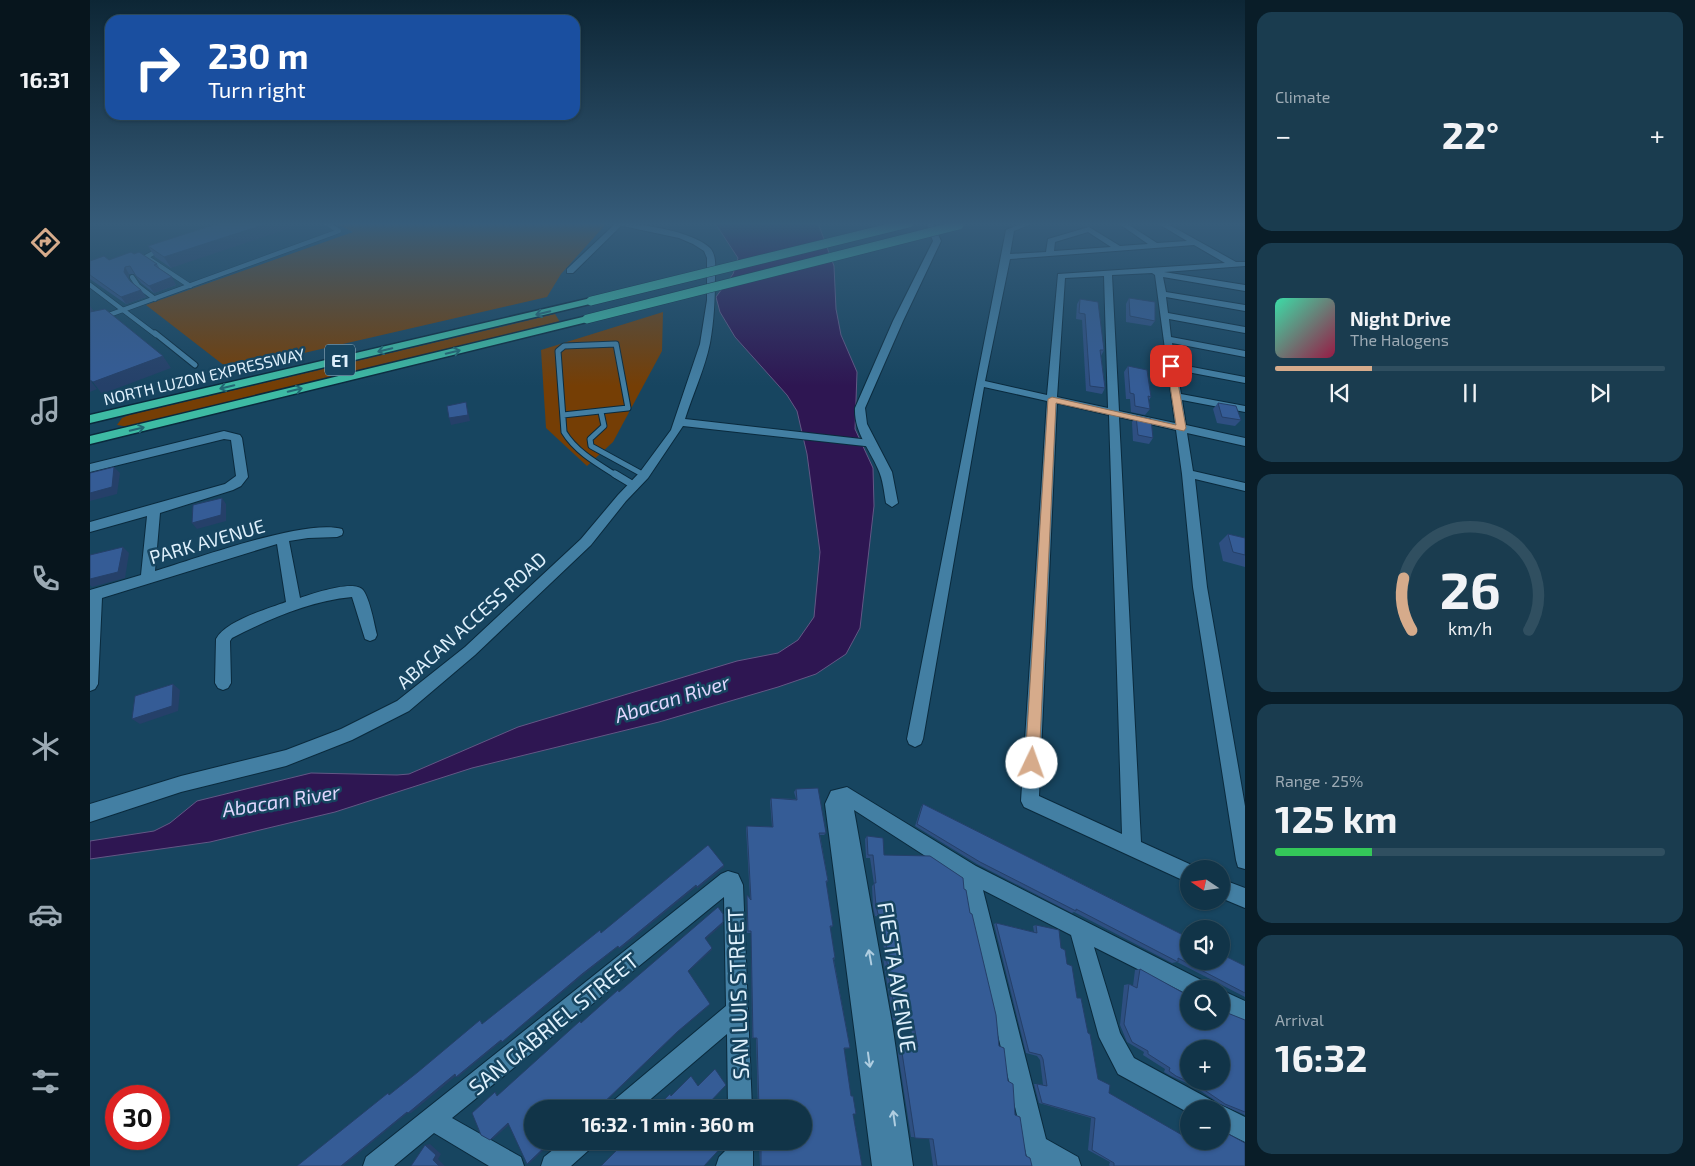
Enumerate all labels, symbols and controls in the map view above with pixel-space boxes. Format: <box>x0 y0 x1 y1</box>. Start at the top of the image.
text: 230 m <box>208 34 309 76</box>
icon: right <box>125 35 190 100</box>
text: 16:31 <box>20 66 70 92</box>
text: Turn right <box>208 76 306 102</box>
text: Climate <box>1275 87 1330 106</box>
text: 22° <box>1442 111 1499 157</box>
text: − <box>1275 118 1291 152</box>
text: + <box>1650 118 1665 152</box>
icon: directions <box>28 225 63 260</box>
text: Night Drive <box>1350 307 1451 330</box>
one-way arrow <box>536 309 552 318</box>
text: The Halogens <box>1350 330 1449 349</box>
street label: NORTH LUZON EXPRESSWAY <box>101 344 307 408</box>
road number: E1 <box>325 344 355 376</box>
pin <box>1150 345 1192 387</box>
one-way arrow <box>378 346 394 355</box>
one-way arrow <box>445 347 461 356</box>
icon: arrive <box>1157 352 1185 380</box>
icon: previous <box>1326 379 1354 407</box>
icon: pause <box>1456 379 1484 407</box>
icon: next <box>1586 379 1614 407</box>
one-way arrow <box>219 383 235 392</box>
one-way arrow <box>287 385 303 394</box>
icon: music <box>28 393 63 428</box>
one-way arrow <box>129 424 145 433</box>
street label: PARK AVENUE <box>147 514 267 568</box>
street label: ABACAN ACCESS ROAD <box>391 547 551 693</box>
text: 26 <box>1440 557 1500 619</box>
icon: phone <box>28 561 63 596</box>
text: km/h <box>1448 617 1492 639</box>
water label: Abacan River <box>611 669 733 727</box>
icon: climate <box>28 729 63 764</box>
position arrow <box>1005 736 1057 788</box>
text: Range · 25% <box>1275 771 1363 790</box>
water label: Abacan River <box>219 779 343 821</box>
text: 125 km <box>1275 795 1397 841</box>
north arrow <box>1180 860 1230 910</box>
map controls <box>1180 860 1230 1150</box>
icon: car <box>28 897 63 932</box>
street label: FIESTA AVENUE <box>873 900 923 1054</box>
street label: SAN LUIS STREET <box>721 908 753 1080</box>
button: sound <box>1180 920 1230 970</box>
street label: SAN GABRIEL STREET <box>463 946 643 1100</box>
one-way arrow <box>865 949 875 965</box>
button: search <box>1180 980 1230 1030</box>
text: Arrival <box>1275 1010 1324 1029</box>
text: 16:32 <box>1275 1034 1367 1080</box>
button: + <box>1180 1040 1230 1090</box>
one-way arrow <box>864 1052 874 1068</box>
icon: filters <box>28 1064 63 1099</box>
speed limit sign: 30 <box>105 1085 170 1150</box>
button: − <box>1180 1100 1230 1150</box>
one-way arrow <box>889 1110 899 1126</box>
text: 16:32 · 1 min · 360 m <box>582 1113 754 1136</box>

